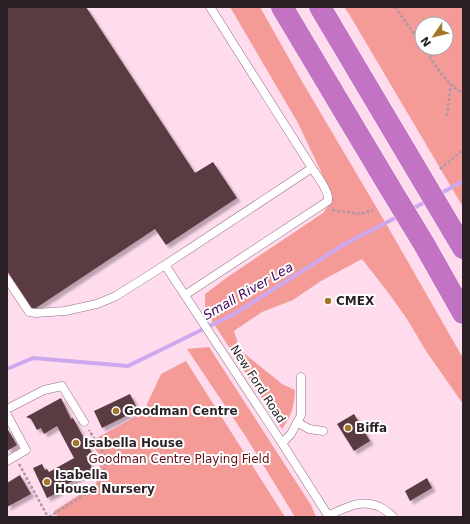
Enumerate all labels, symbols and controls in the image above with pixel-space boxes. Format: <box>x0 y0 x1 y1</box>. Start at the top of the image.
north arrow <box>414 16 454 56</box>
text: N <box>418 34 434 49</box>
water label: Small River Lea <box>200 259 296 323</box>
place label: CMEX <box>336 294 375 308</box>
marker: CMEX <box>323 296 333 306</box>
street label: New Ford Road <box>228 342 288 426</box>
place label: Goodman Centre <box>124 404 238 418</box>
marker: Goodman Centre <box>111 406 121 416</box>
place label: Biffa <box>356 421 387 435</box>
marker: Biffa <box>343 423 353 433</box>
place label: Isabella House <box>84 436 183 450</box>
marker: Isabella House <box>71 438 81 448</box>
park label: Goodman Centre Playing Field <box>88 452 270 466</box>
place label: Isabella House Nursery <box>55 468 155 496</box>
marker: Isabella House Nursery <box>42 477 52 487</box>

